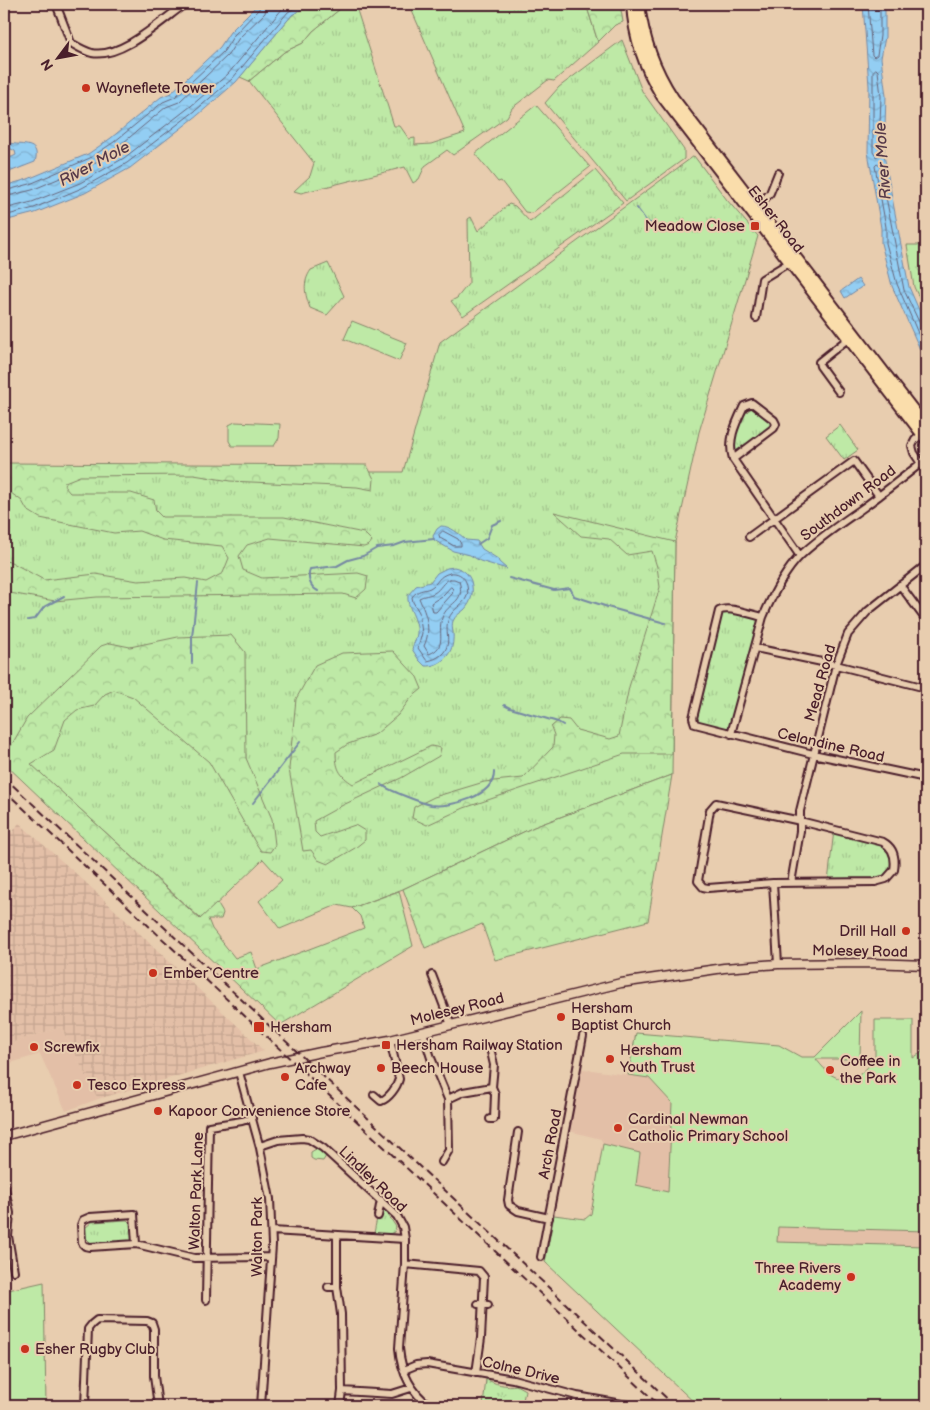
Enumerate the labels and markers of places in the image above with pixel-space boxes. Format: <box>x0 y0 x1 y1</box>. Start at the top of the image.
place label: Wayneflete Tower <box>96 79 215 98</box>
marker: Wayneflete Tower <box>80 82 92 94</box>
place label: Meadow Close <box>645 217 745 236</box>
marker: Meadow Close <box>749 220 761 232</box>
place label: Drill Hall <box>839 922 896 941</box>
marker: Drill Hall <box>900 925 912 937</box>
place label: Ember Centre <box>163 964 259 983</box>
marker: Ember Centre <box>147 967 159 979</box>
place label: Hersham Baptist Church <box>571 999 671 1035</box>
marker: Hersham Baptist Church <box>555 1011 567 1023</box>
place label: Hersham <box>270 1018 332 1037</box>
marker: Hersham <box>252 1020 266 1034</box>
place label: Hersham Railway Station <box>396 1036 563 1055</box>
place label: Screwfix <box>44 1038 99 1057</box>
marker: Hersham Railway Station <box>380 1039 392 1051</box>
marker: Screwfix <box>28 1041 40 1053</box>
place label: Hersham Youth Trust <box>619 1041 695 1077</box>
place label: Coffee in the Park <box>840 1052 901 1088</box>
marker: Hersham Youth Trust <box>604 1053 616 1065</box>
place label: Archway Cafe <box>295 1059 351 1095</box>
place label: Beech House <box>391 1059 484 1078</box>
marker: Beech House <box>375 1062 387 1074</box>
marker: Coffee in the Park <box>824 1064 836 1076</box>
marker: Archway Cafe <box>279 1071 291 1083</box>
place label: Tesco Express <box>87 1076 186 1095</box>
marker: Tesco Express <box>71 1079 83 1091</box>
place label: Kapoor Convenience Store <box>168 1102 351 1121</box>
marker: Kapoor Convenience Store <box>152 1105 164 1117</box>
place label: Cardinal Newman Catholic Primary School <box>628 1110 788 1146</box>
marker: Cardinal Newman Catholic Primary School <box>612 1122 624 1134</box>
place label: Three Rivers Academy <box>755 1259 842 1295</box>
marker: Three Rivers Academy <box>845 1271 857 1283</box>
place label: Esher Rugby Club <box>35 1340 156 1359</box>
marker: Esher Rugby Club <box>19 1343 31 1355</box>

